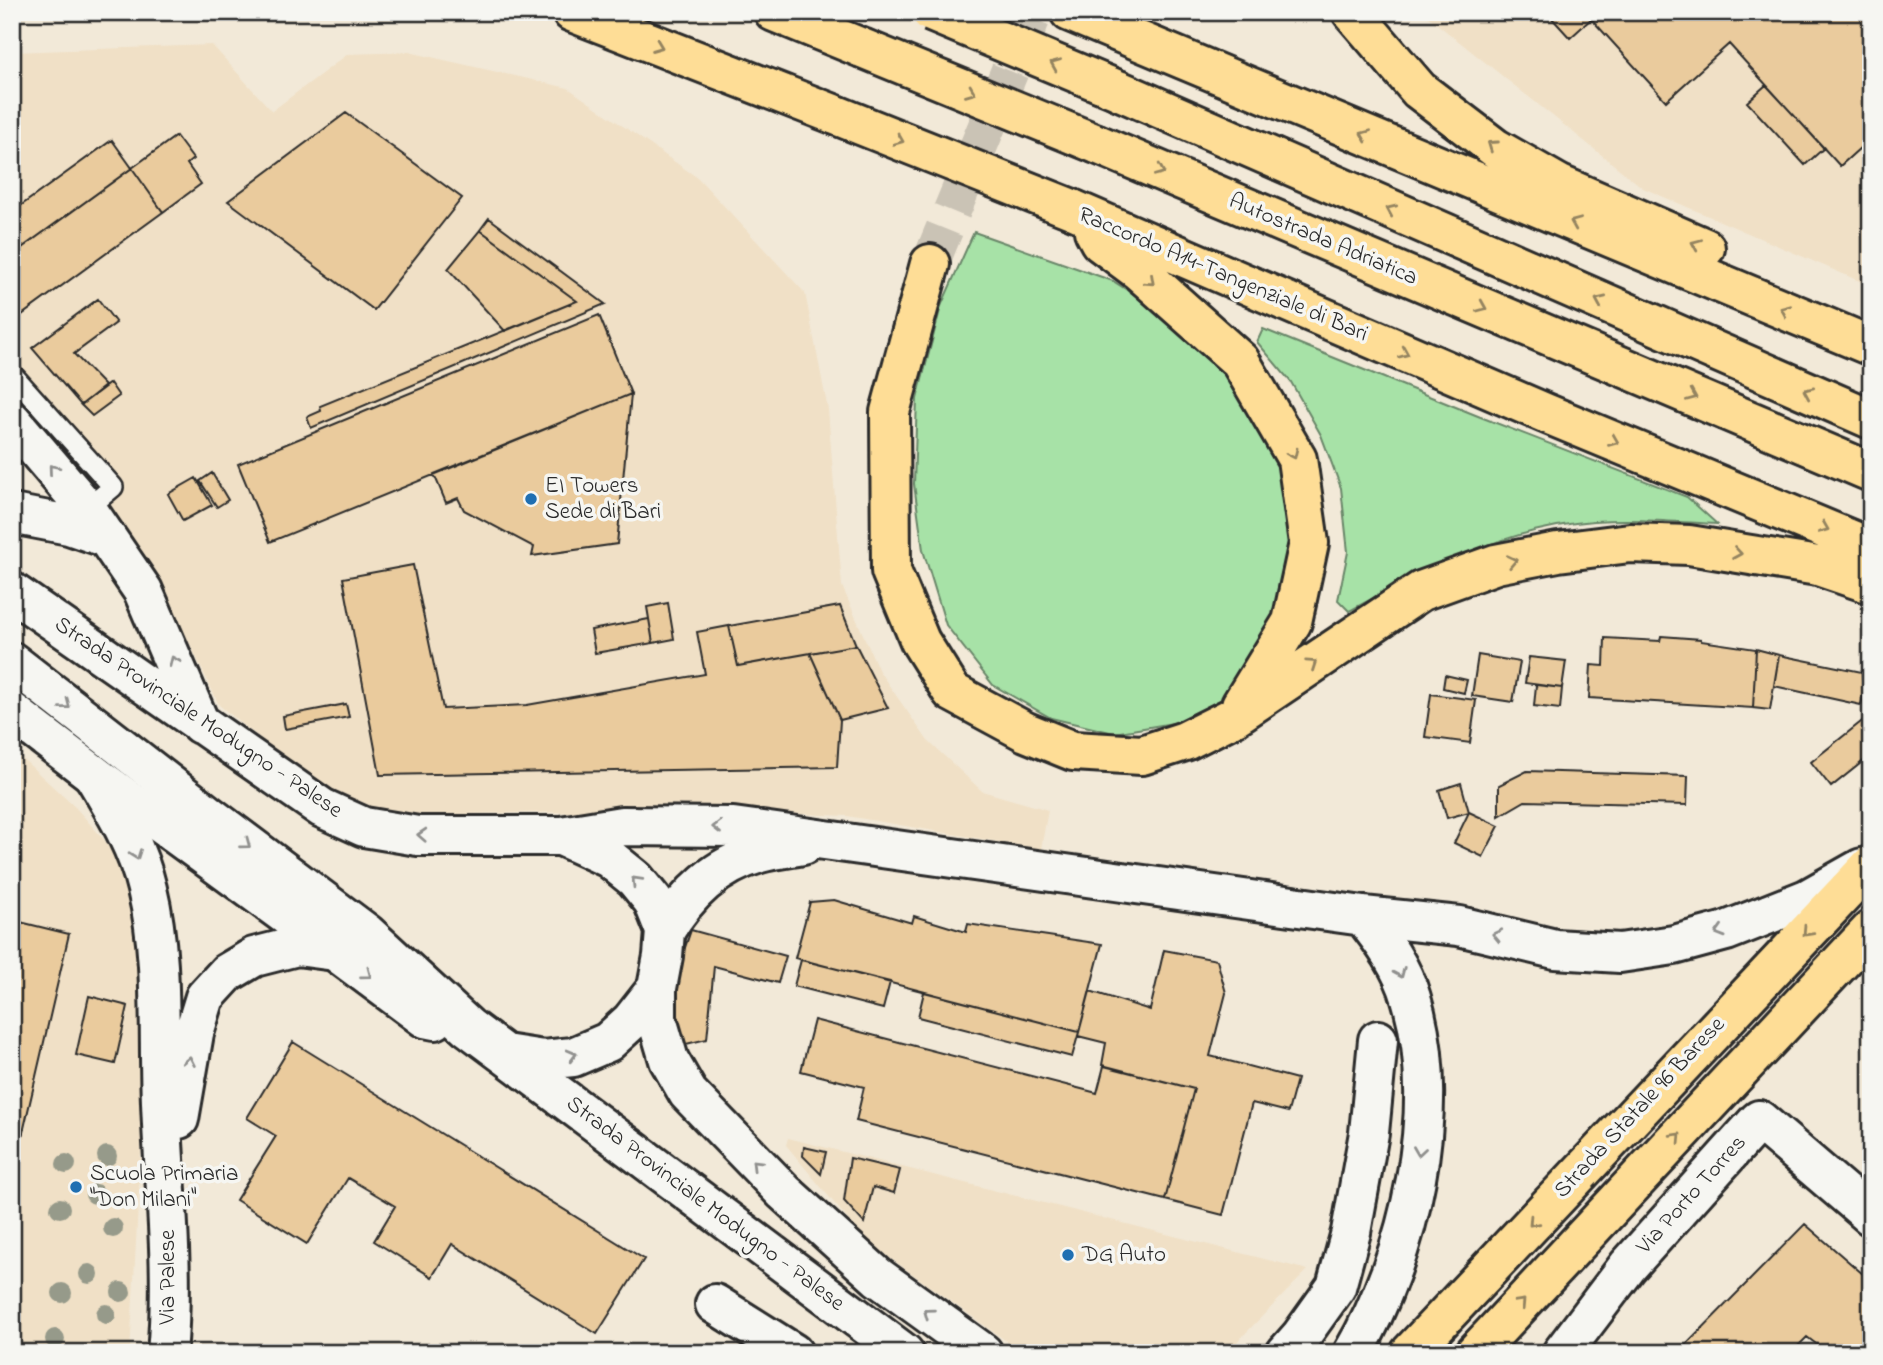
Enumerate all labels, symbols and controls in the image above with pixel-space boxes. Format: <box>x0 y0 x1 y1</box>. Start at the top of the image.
one-way arrow <box>651 37 663 51</box>
one-way arrow <box>1050 58 1062 72</box>
one-way arrow <box>964 84 976 98</box>
one-way arrow <box>1360 129 1372 143</box>
one-way arrow <box>892 132 904 146</box>
one-way arrow <box>1487 141 1500 153</box>
one-way arrow <box>1153 162 1165 176</box>
street label: Autostrada Adriatica <box>1223 185 1423 295</box>
street label: Raccordo A14-Tangenziale di Bari <box>1073 199 1373 352</box>
one-way arrow <box>1386 204 1399 218</box>
one-way arrow <box>1570 217 1582 231</box>
one-way arrow <box>1690 239 1702 253</box>
one-way arrow <box>1142 273 1155 285</box>
one-way arrow <box>1595 295 1607 309</box>
one-way arrow <box>1475 299 1487 313</box>
one-way arrow <box>1780 304 1792 318</box>
one-way arrow <box>1397 345 1409 359</box>
one-way arrow <box>1803 386 1815 400</box>
one-way arrow <box>1685 387 1697 401</box>
one-way arrow <box>1607 433 1619 447</box>
one-way arrow <box>1285 447 1299 459</box>
one-way arrow <box>49 465 61 478</box>
place label: EI Towers Sede di Bari <box>545 470 661 529</box>
marker: EI Towers Sede di Bari <box>523 491 539 507</box>
one-way arrow <box>1817 520 1829 534</box>
one-way arrow <box>1732 545 1743 560</box>
one-way arrow <box>1506 555 1518 570</box>
street label: Strada Provinciale Modugno - Palese <box>47 609 349 828</box>
one-way arrow <box>168 656 182 668</box>
one-way arrow <box>1304 659 1317 672</box>
one-way arrow <box>58 696 71 709</box>
one-way arrow <box>711 819 721 835</box>
one-way arrow <box>416 828 427 843</box>
one-way arrow <box>238 835 251 848</box>
one-way arrow <box>128 849 142 861</box>
one-way arrow <box>632 876 644 889</box>
one-way arrow <box>1714 923 1726 938</box>
one-way arrow <box>1803 924 1815 937</box>
one-way arrow <box>1491 929 1503 943</box>
one-way arrow <box>359 966 372 979</box>
one-way arrow <box>1392 966 1406 978</box>
street label: Strada Statale 96 Barese <box>1547 1009 1734 1206</box>
one-way arrow <box>566 1049 578 1063</box>
one-way arrow <box>180 1055 195 1067</box>
street label: Strada Provinciale Modugno - Palese <box>558 1088 852 1321</box>
street label: Via Porto Torres <box>1628 1128 1755 1263</box>
one-way arrow <box>1668 1132 1681 1145</box>
one-way arrow <box>1412 1145 1427 1156</box>
place label: Scuola Primaria "Don Milani" <box>90 1158 239 1217</box>
one-way arrow <box>752 1159 765 1172</box>
marker: Scuola Primaria "Don Milani" <box>68 1179 84 1195</box>
one-way arrow <box>1528 1214 1541 1227</box>
street label: Via Palese <box>152 1229 185 1325</box>
place label: DG Auto <box>1081 1239 1166 1272</box>
marker: DG Auto <box>1060 1247 1076 1263</box>
one-way arrow <box>1513 1298 1526 1311</box>
one-way arrow <box>923 1309 936 1321</box>

